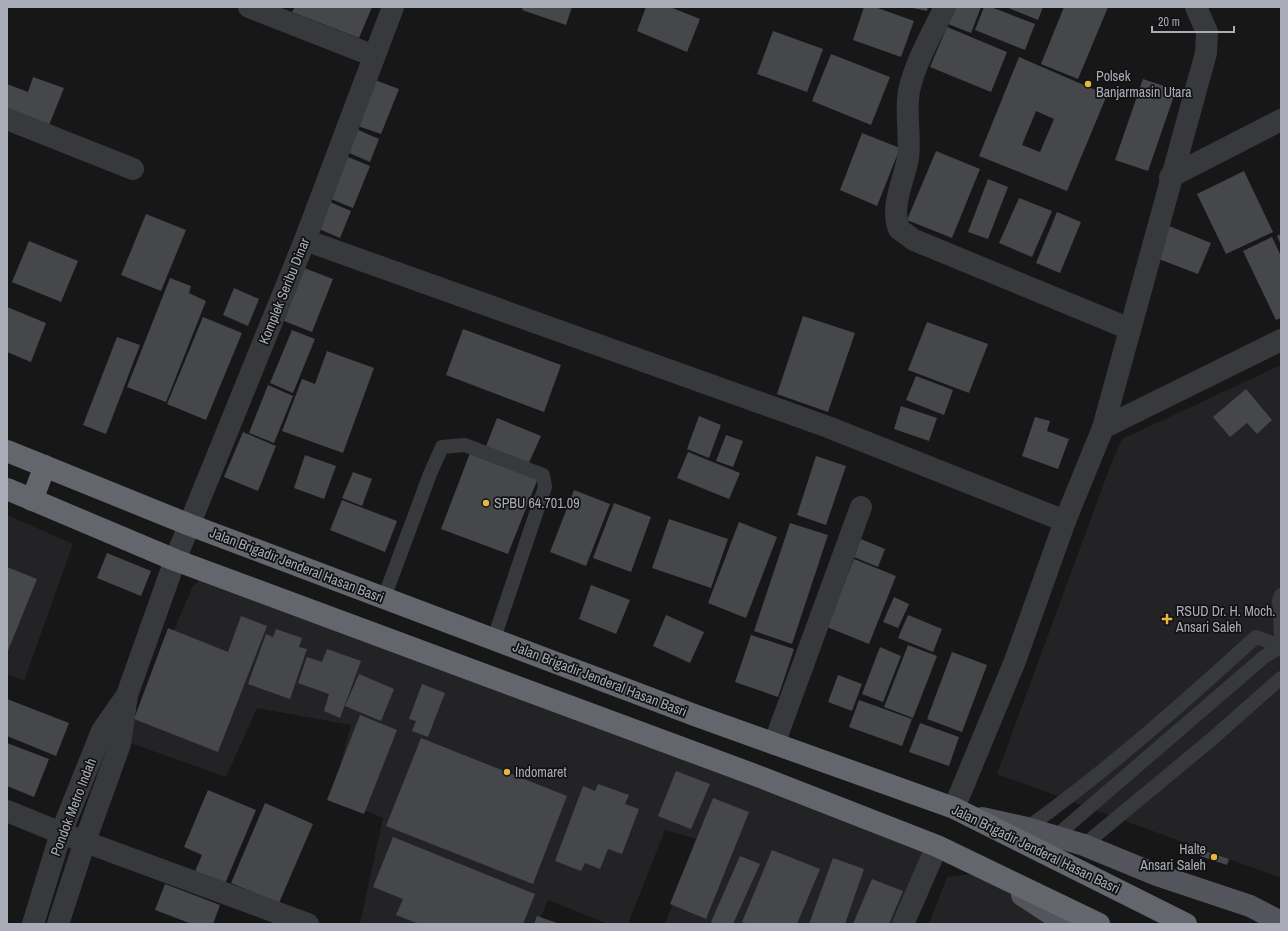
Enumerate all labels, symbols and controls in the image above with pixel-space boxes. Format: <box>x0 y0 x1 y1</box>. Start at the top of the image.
scale bar <box>1152 8 1234 34</box>
text: 20 m <box>1158 14 1180 30</box>
place label: Polsek Banjarmasin Utara <box>1096 67 1192 101</box>
marker: Polsek Banjarmasin Utara <box>1083 79 1093 89</box>
street label: Komplek Seribu Dinar <box>254 235 314 347</box>
place label: SPBU 64.701.09 <box>494 494 580 512</box>
marker: SPBU 64.701.09 <box>481 498 491 508</box>
street label: Jalan Brigadir Jenderal Hasan Basri <box>207 523 387 607</box>
place label: RSUD Dr. H. Moch. Ansari Saleh <box>1175 602 1276 636</box>
marker: RSUD Dr. H. Moch. Ansari Saleh <box>1161 613 1173 625</box>
street label: Jalan Brigadir Jenderal Hasan Basri <box>510 637 690 721</box>
street label: Pondok Metro Indah <box>46 756 100 858</box>
place label: Indomaret <box>515 763 567 781</box>
marker: Indomaret <box>502 767 512 777</box>
street label: Jalan Brigadir Jenderal Hasan Basri <box>949 800 1123 898</box>
place label: Halte Ansari Saleh <box>1139 840 1206 874</box>
marker: Halte Ansari Saleh <box>1209 852 1219 862</box>

